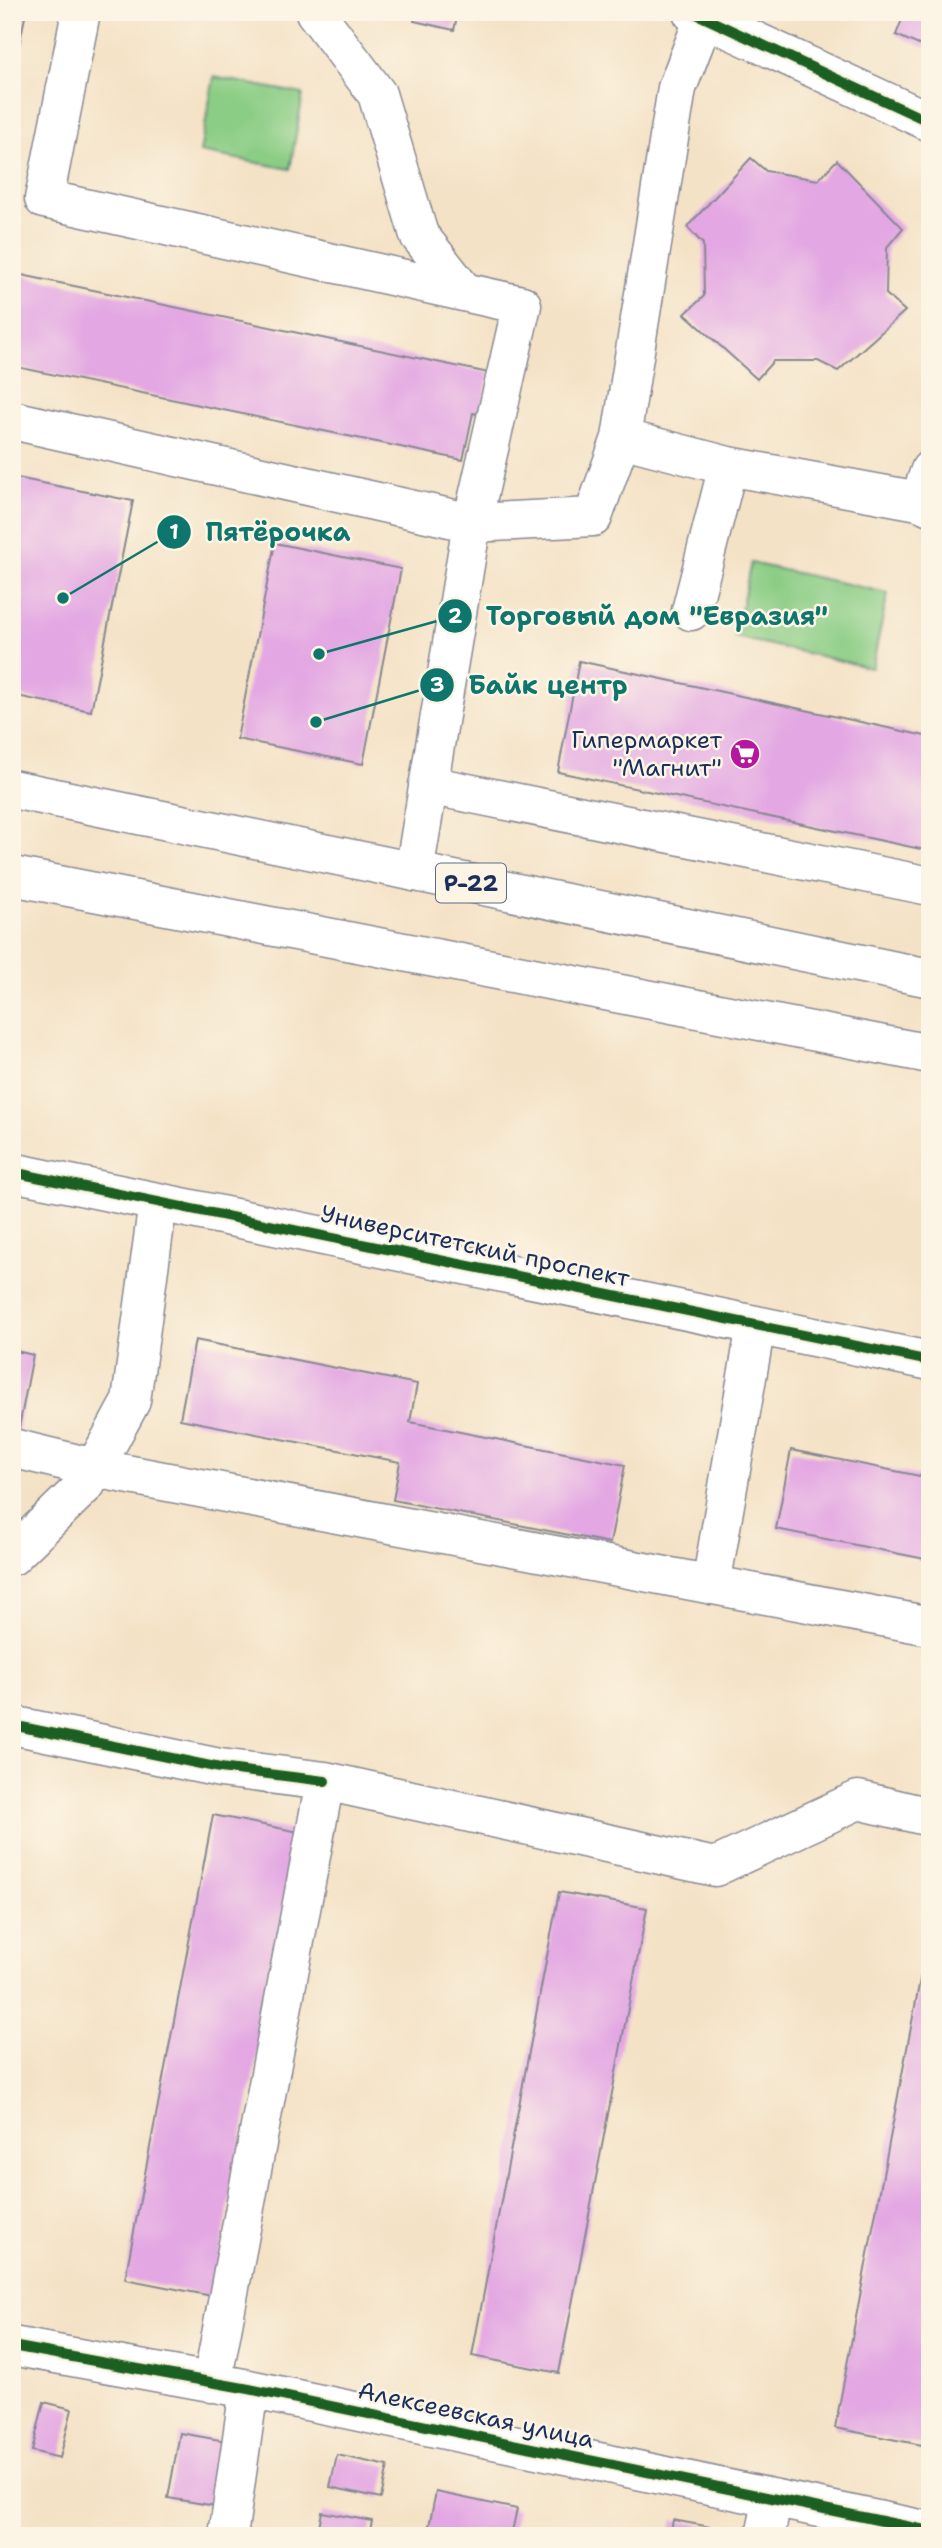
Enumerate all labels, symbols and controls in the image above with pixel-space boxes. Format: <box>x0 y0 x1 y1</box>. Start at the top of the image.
callout: Пятёрочка <box>157 508 365 555</box>
text: Пятёрочка <box>205 514 351 549</box>
text: 1 <box>169 518 179 546</box>
callout: Торговый дом "Евразия" <box>437 592 843 639</box>
text: Торговый дом "Евразия" <box>486 598 828 633</box>
text: 2 <box>448 602 463 630</box>
callout: Байк центр <box>420 661 642 708</box>
text: Байк центр <box>468 667 628 702</box>
text: 3 <box>430 671 444 699</box>
place label: Гипермаркет "Магнит" <box>571 724 723 784</box>
supermarket icon: Гипермаркет "Магнит" <box>728 737 762 771</box>
road number: Р-22 <box>436 863 506 902</box>
street label: Университетский проспект <box>318 1198 633 1295</box>
street label: Алексеевская улица <box>355 2374 597 2456</box>

